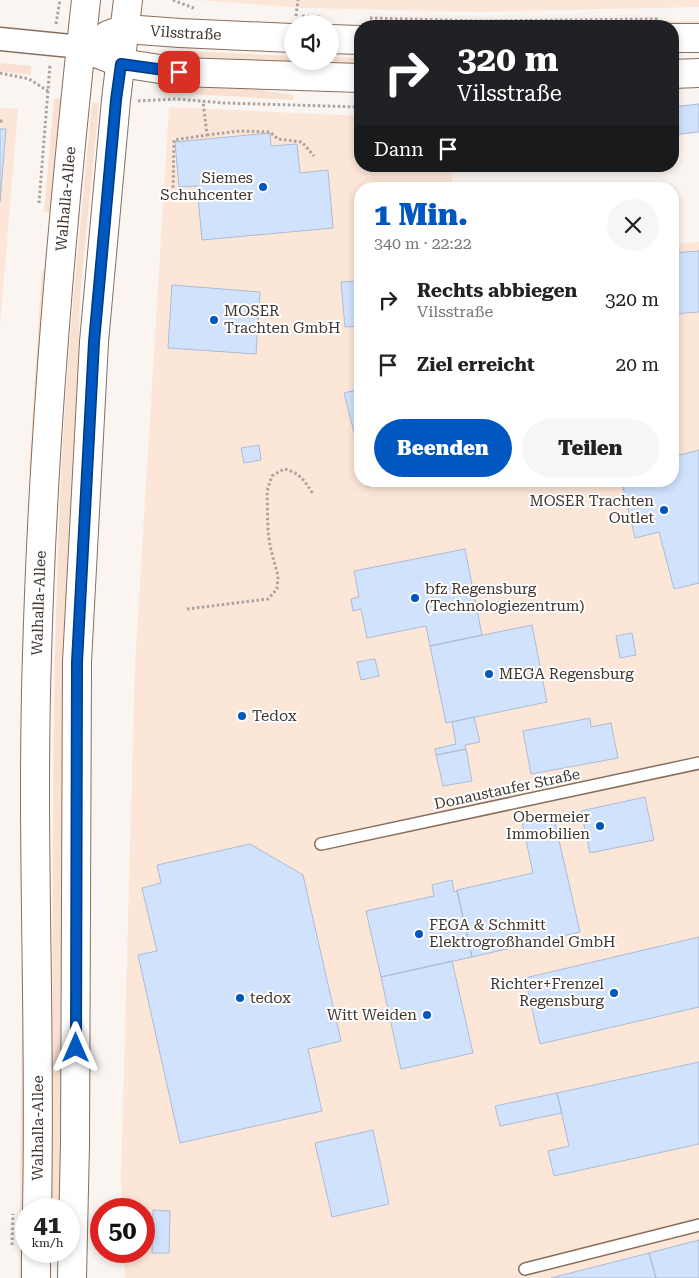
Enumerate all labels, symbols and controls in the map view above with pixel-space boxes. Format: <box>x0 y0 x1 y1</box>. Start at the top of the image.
map controls <box>284 15 339 70</box>
button: sound <box>284 15 339 70</box>
street label: Vilsstraße <box>149 22 222 44</box>
text: 320 m <box>457 39 558 80</box>
icon: right <box>374 40 439 105</box>
pin <box>158 51 200 93</box>
icon: arrive <box>165 58 193 86</box>
text: Vilsstraße <box>457 81 562 106</box>
icon: arrive <box>434 135 462 163</box>
text: Dann <box>374 138 424 161</box>
street label: Walhalla-Allee <box>52 146 80 252</box>
place label: Siemes Schuhcenter <box>160 169 253 204</box>
marker: Siemes Schuhcenter <box>257 181 269 193</box>
text: 1 Min. <box>374 197 468 232</box>
button: close <box>607 199 659 251</box>
text: 340 m · 22:22 <box>374 234 472 253</box>
text: Rechts abbiegen <box>417 279 577 302</box>
icon: right <box>374 286 402 314</box>
text: 320 m <box>605 288 659 311</box>
place label: MOSER Trachten GmbH <box>224 302 340 337</box>
text: Vilsstraße <box>417 302 493 321</box>
marker: MOSER Trachten GmbH <box>208 314 220 326</box>
icon: arrive <box>374 351 402 379</box>
text: Ziel erreicht <box>417 353 535 376</box>
text: 20 m <box>616 353 659 376</box>
button: Beenden <box>374 419 512 477</box>
button: Teilen <box>522 419 659 477</box>
place label: MOSER Trachten Outlet <box>529 492 654 527</box>
marker: MOSER Trachten Outlet <box>658 504 670 516</box>
street label: Walhalla-Allee <box>28 550 50 656</box>
place label: bfz Regensburg (Technologiezentrum) <box>425 580 584 615</box>
marker: bfz Regensburg (Technologiezentrum) <box>409 592 421 604</box>
place label: MEGA Regensburg <box>499 665 634 683</box>
marker: MEGA Regensburg <box>483 668 495 680</box>
place label: Tedox <box>252 707 297 725</box>
marker: Tedox <box>236 710 248 722</box>
street label: Donaustaufer Straße <box>432 765 582 813</box>
place label: Obermeier Immobilien <box>506 808 590 843</box>
marker: Obermeier Immobilien <box>594 820 606 832</box>
place label: FEGA & Schmitt Elektrogroßhandel GmbH <box>429 916 616 951</box>
marker: FEGA & Schmitt Elektrogroßhandel GmbH <box>413 928 425 940</box>
place label: Richter+Frenzel Regensburg <box>490 975 604 1010</box>
marker: Richter+Frenzel Regensburg <box>608 987 620 999</box>
place label: tedox <box>250 989 291 1007</box>
marker: tedox <box>234 992 246 1004</box>
place label: Witt Weiden <box>327 1006 417 1024</box>
marker: Witt Weiden <box>421 1009 433 1021</box>
position arrow <box>49 1021 101 1073</box>
street label: Walhalla-Allee <box>29 1075 47 1181</box>
speed limit sign: 50 <box>90 1198 155 1263</box>
text: 41 <box>33 1210 62 1239</box>
text: km/h <box>31 1236 64 1250</box>

